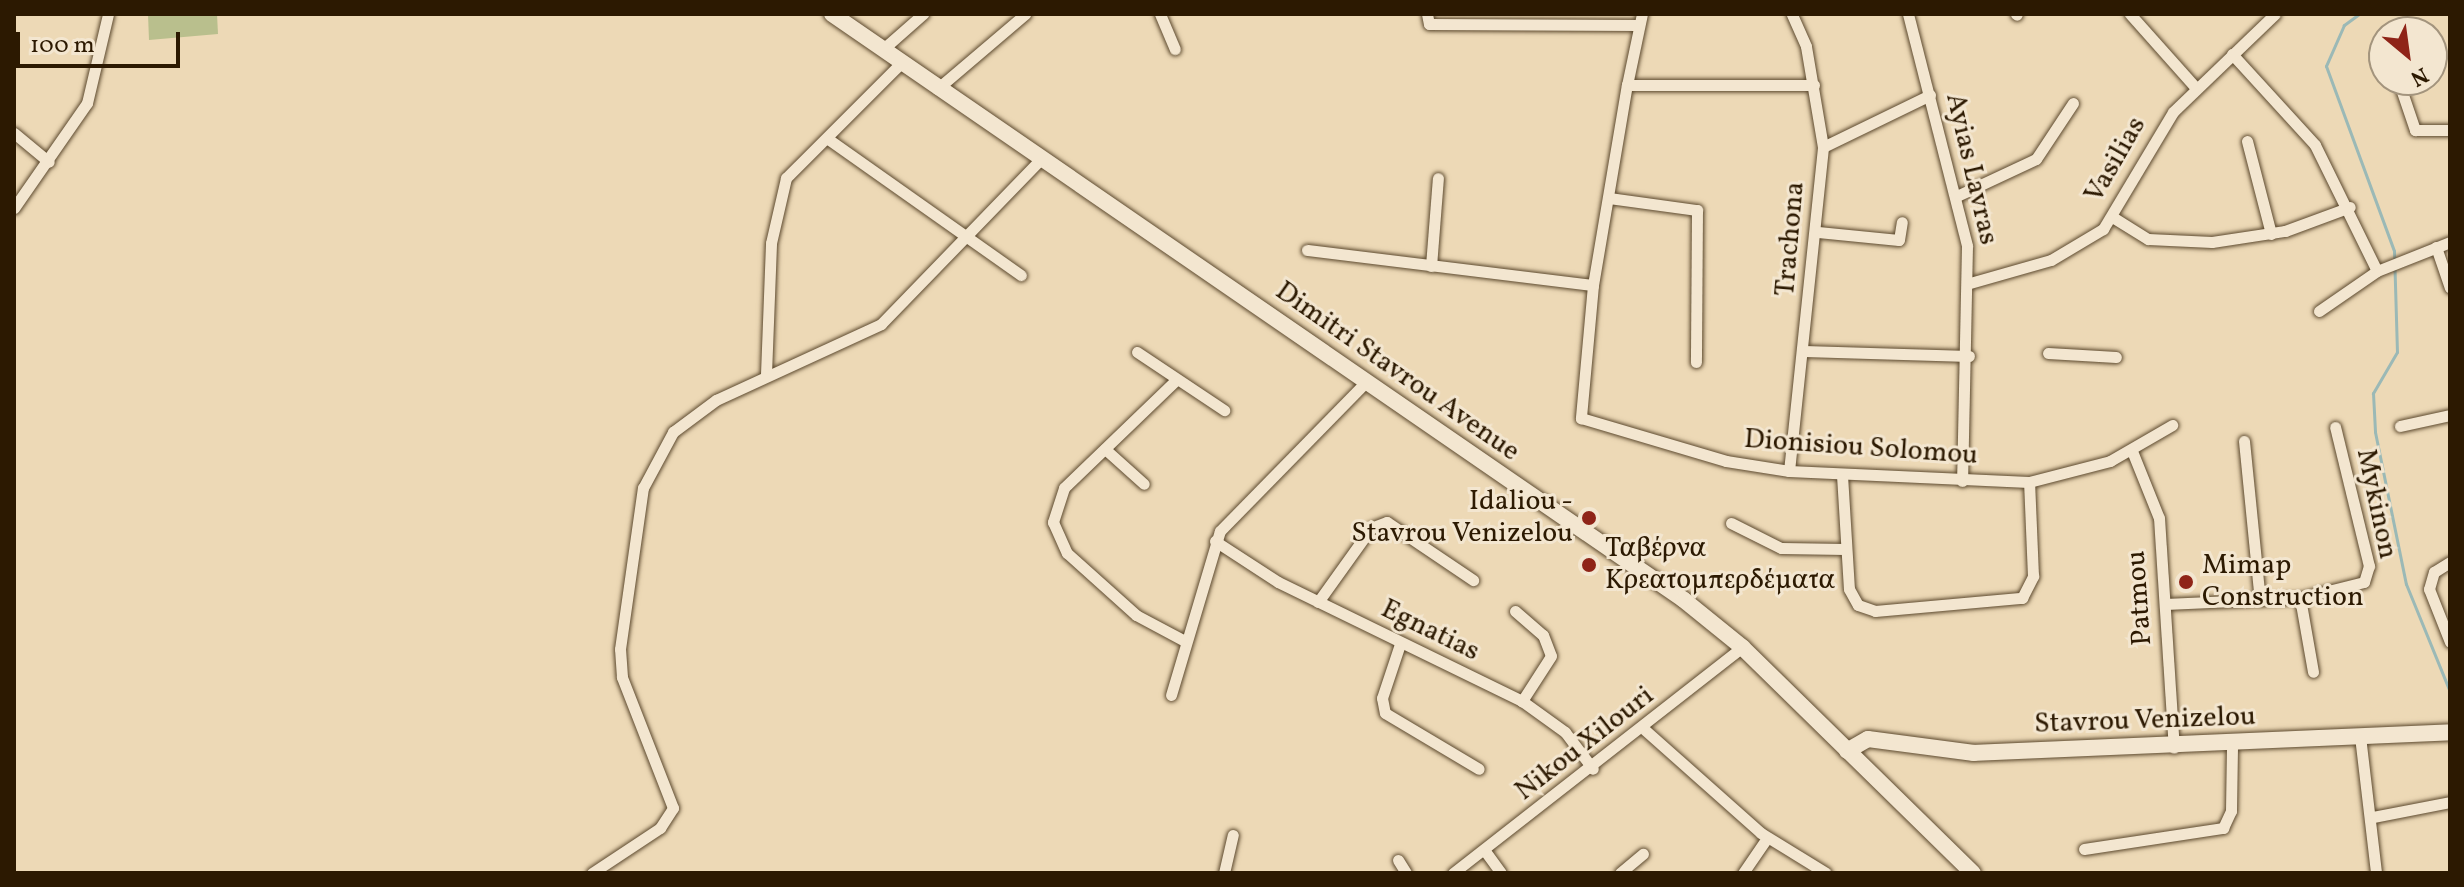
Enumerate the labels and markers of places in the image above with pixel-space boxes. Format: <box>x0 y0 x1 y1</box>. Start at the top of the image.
place label: Idaliou - Stavrou Venizelou <box>1350 485 1573 551</box>
marker: Idaliou - Stavrou Venizelou <box>1580 509 1598 527</box>
place label: Ταβέρνα Κρεατομπερδέματα <box>1605 532 1835 598</box>
place label: Mimap Construction <box>2202 549 2364 615</box>
marker: Ταβέρνα Κρεατομπερδέματα <box>1580 556 1598 574</box>
marker: Mimap Construction <box>2177 573 2195 591</box>

